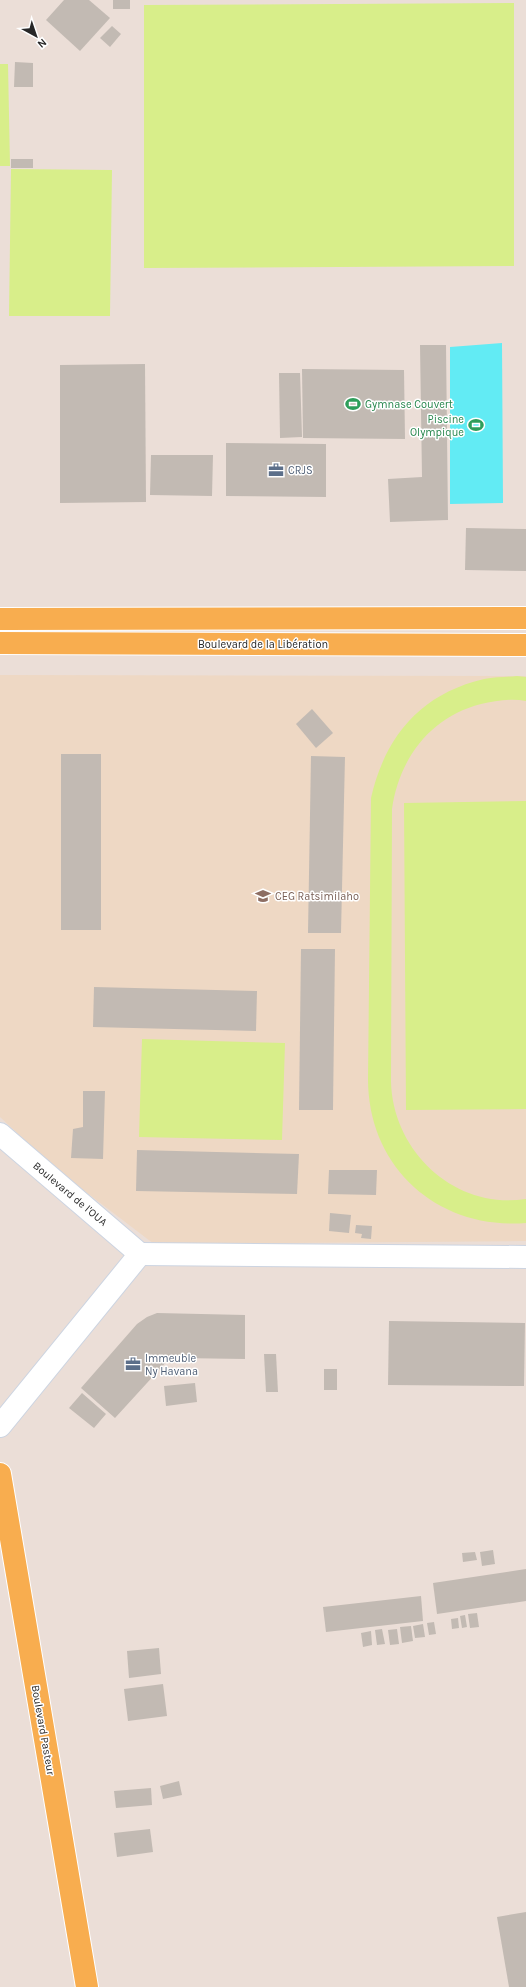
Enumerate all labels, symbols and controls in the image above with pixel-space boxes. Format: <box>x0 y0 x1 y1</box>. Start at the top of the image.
north arrow <box>16 16 56 56</box>
text: N <box>35 36 49 51</box>
sports icon: Gymnase Couvert <box>344 395 362 413</box>
place label: Gymnase Couvert <box>365 398 453 411</box>
place label: Piscine Olympique <box>410 413 464 439</box>
sports icon: Piscine Olympique <box>467 416 485 434</box>
office icon: CRJS <box>267 461 285 479</box>
place label: CRJS <box>288 464 313 477</box>
street label: Boulevard de la Libération <box>198 638 328 651</box>
school or university icon: CEG Ratsimilaho <box>254 887 272 905</box>
place label: CEG Ratsimilaho <box>275 890 359 903</box>
street label: Boulevard de l'OUA <box>30 1159 110 1229</box>
place label: Immeuble Ny Havana <box>145 1352 198 1378</box>
office icon: Immeuble Ny Havana <box>124 1355 142 1373</box>
street label: Boulevard Pasteur <box>29 1684 57 1776</box>

